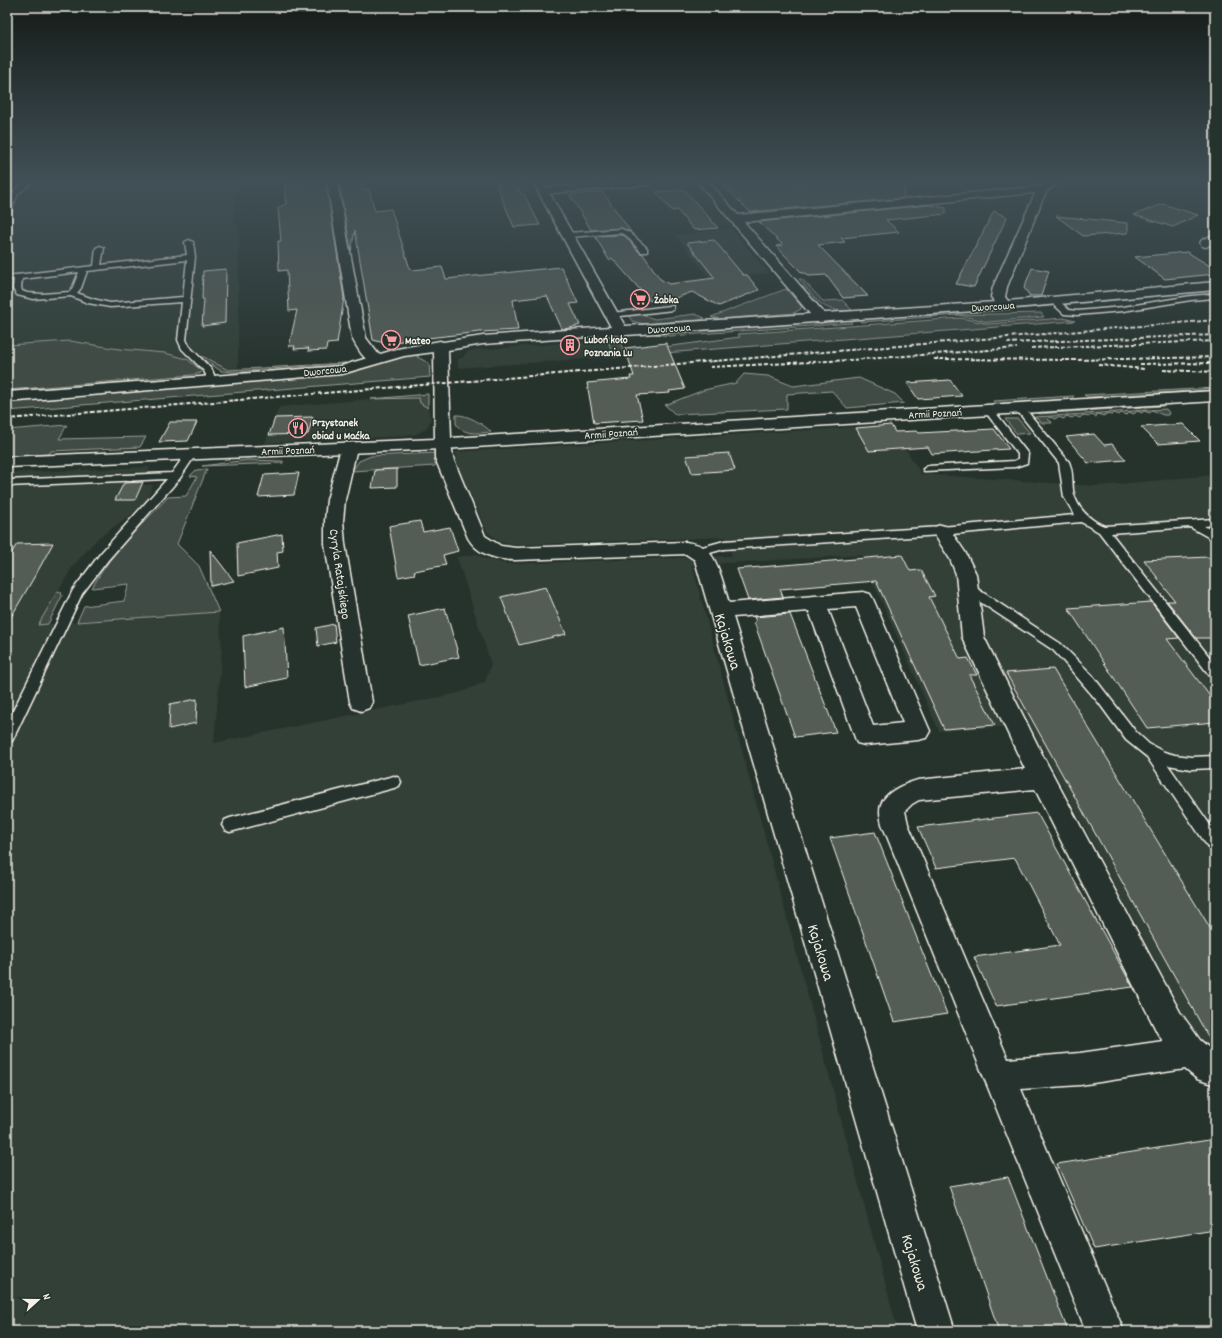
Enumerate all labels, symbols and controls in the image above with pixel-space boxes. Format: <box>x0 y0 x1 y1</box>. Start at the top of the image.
supermarket icon: Żabka <box>629 288 651 310</box>
place label: Żabka <box>654 293 679 309</box>
street label: Dworcowa <box>971 298 1016 317</box>
street label: Dworcowa <box>647 320 692 339</box>
supermarket icon: Mateo <box>380 329 402 351</box>
place label: Luboń koło Poznania Lu <box>584 333 633 362</box>
place label: Mateo <box>405 334 431 350</box>
building icon: Luboń koło Poznania Lu <box>559 334 581 356</box>
street label: Dworcowa <box>303 362 348 382</box>
street label: Armii Poznań <box>908 406 962 424</box>
place label: Przystanek obiad u Maćka <box>312 416 370 445</box>
restaurant icon: Przystanek obiad u Maćka <box>287 417 309 439</box>
street label: Armii Poznań <box>584 425 638 445</box>
street label: Armii Poznań <box>261 443 315 461</box>
street label: Cyryla Ratajskiego <box>323 528 354 621</box>
street label: Kajakowa <box>707 611 746 673</box>
street label: Kajakowa <box>800 922 839 984</box>
street label: Kajakowa <box>894 1232 933 1294</box>
north arrow <box>18 1280 58 1320</box>
text: N <box>37 1292 54 1303</box>

